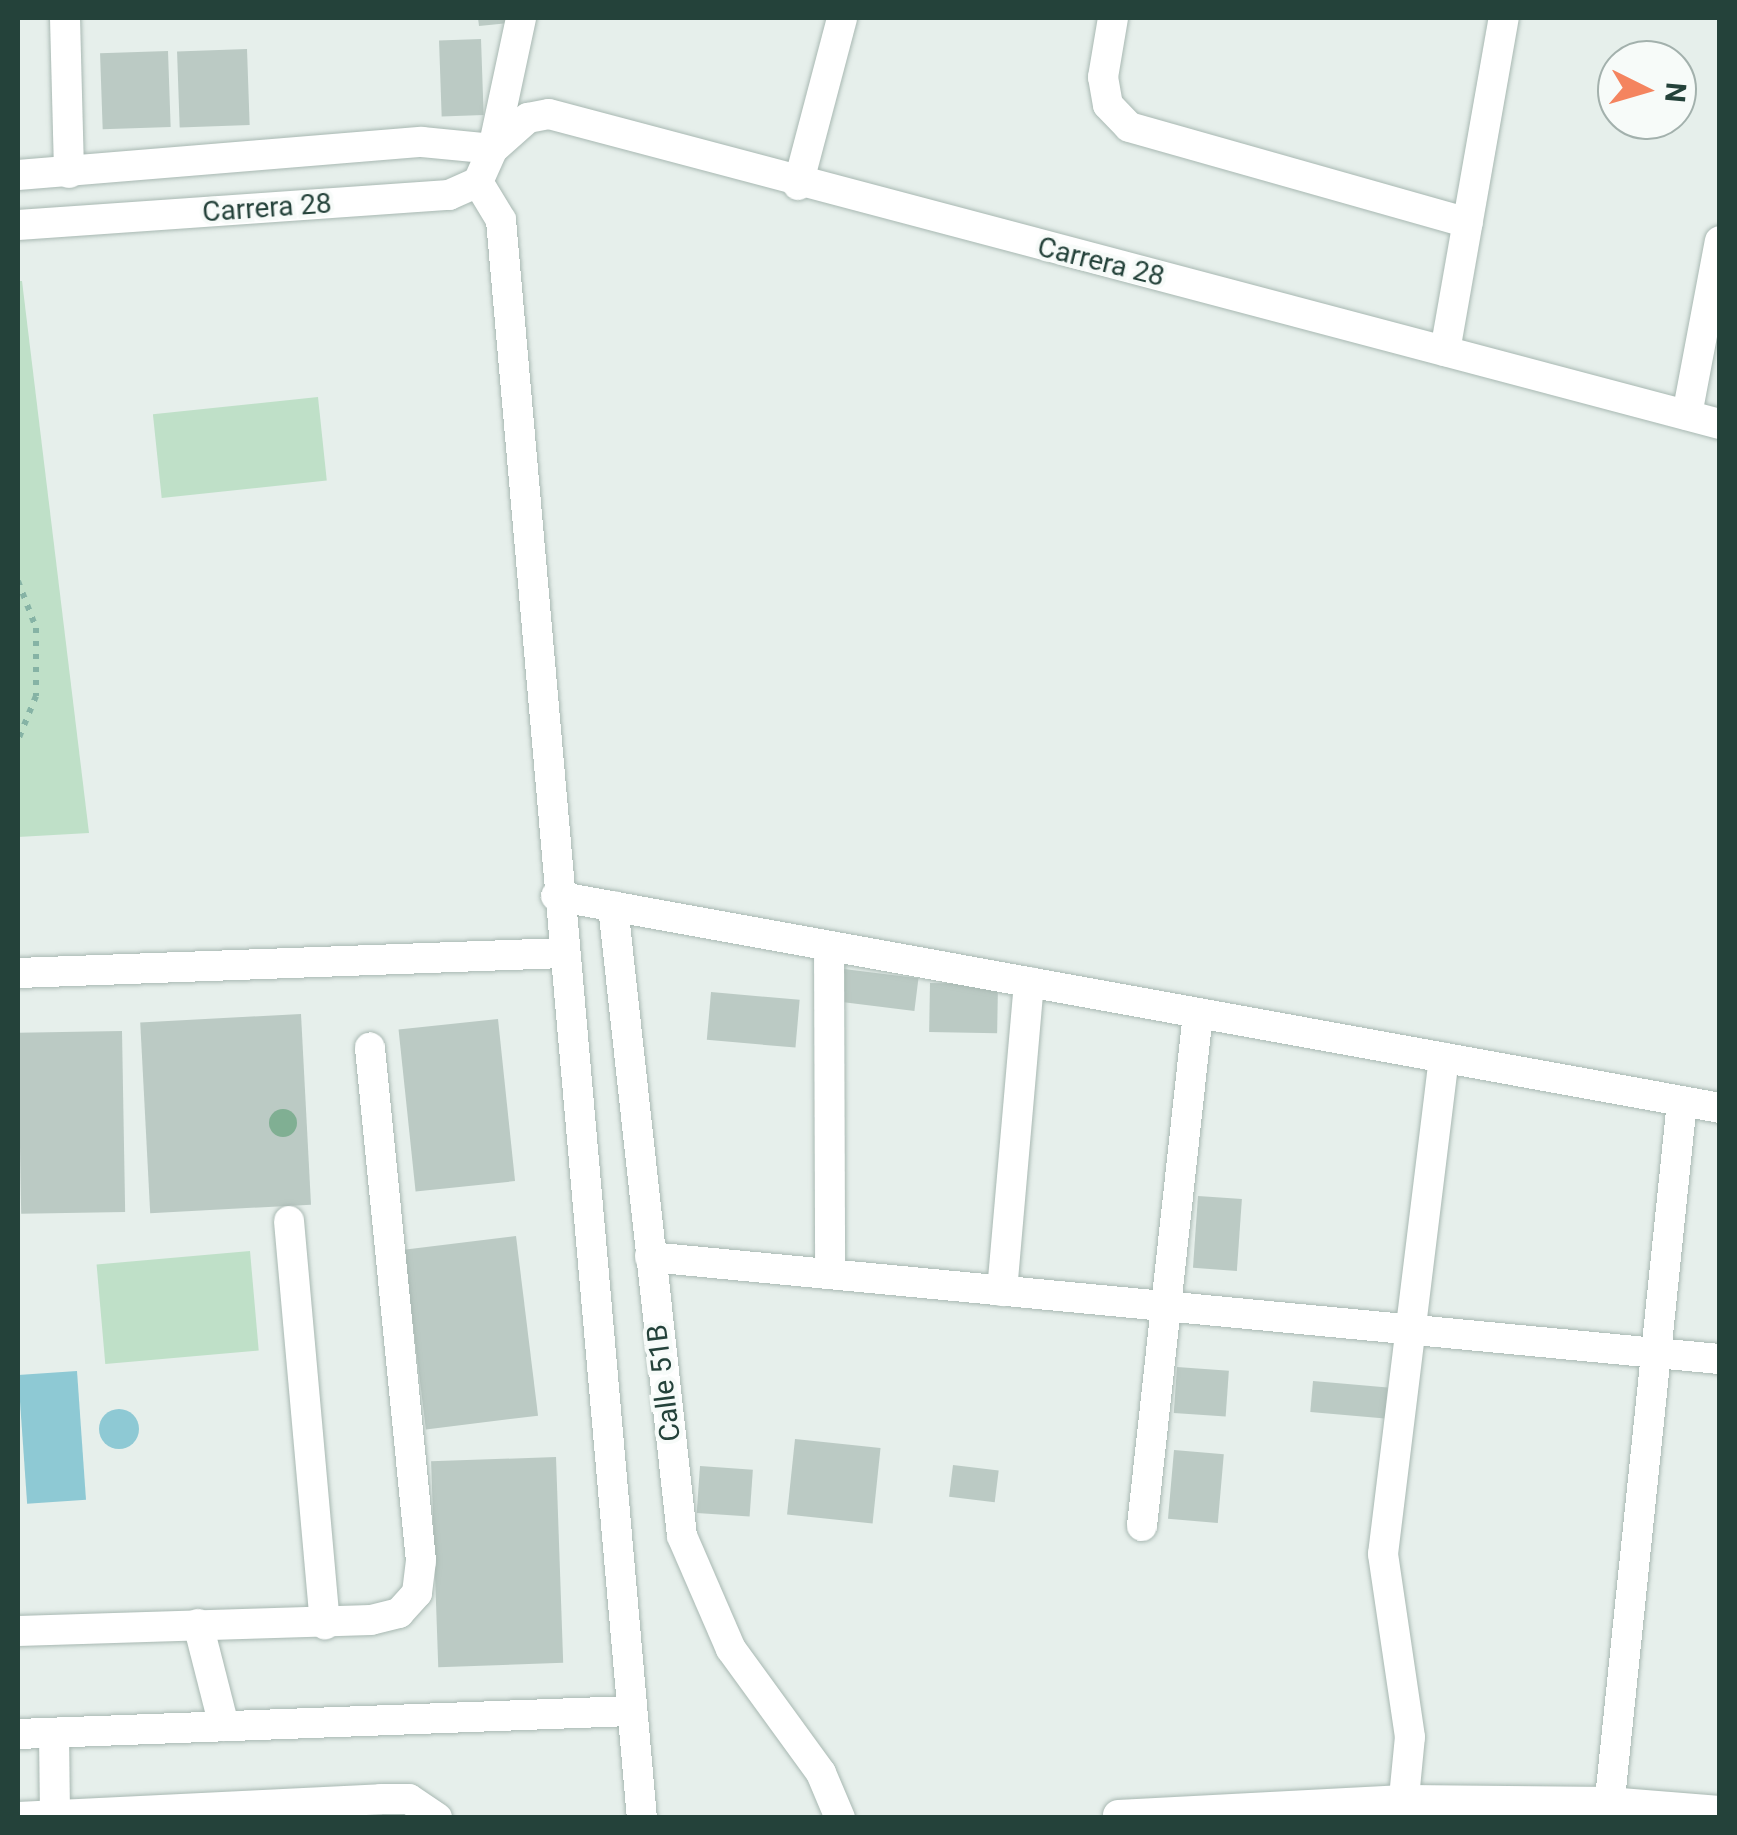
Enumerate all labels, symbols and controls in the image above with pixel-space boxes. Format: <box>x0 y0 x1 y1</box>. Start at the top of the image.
north arrow <box>1597 40 1697 140</box>
text: N <box>1658 81 1693 104</box>
street label: Carrera 28 <box>201 187 333 229</box>
street label: Carrera 28 <box>1034 230 1168 294</box>
street label: Calle 51B <box>640 1322 688 1444</box>

